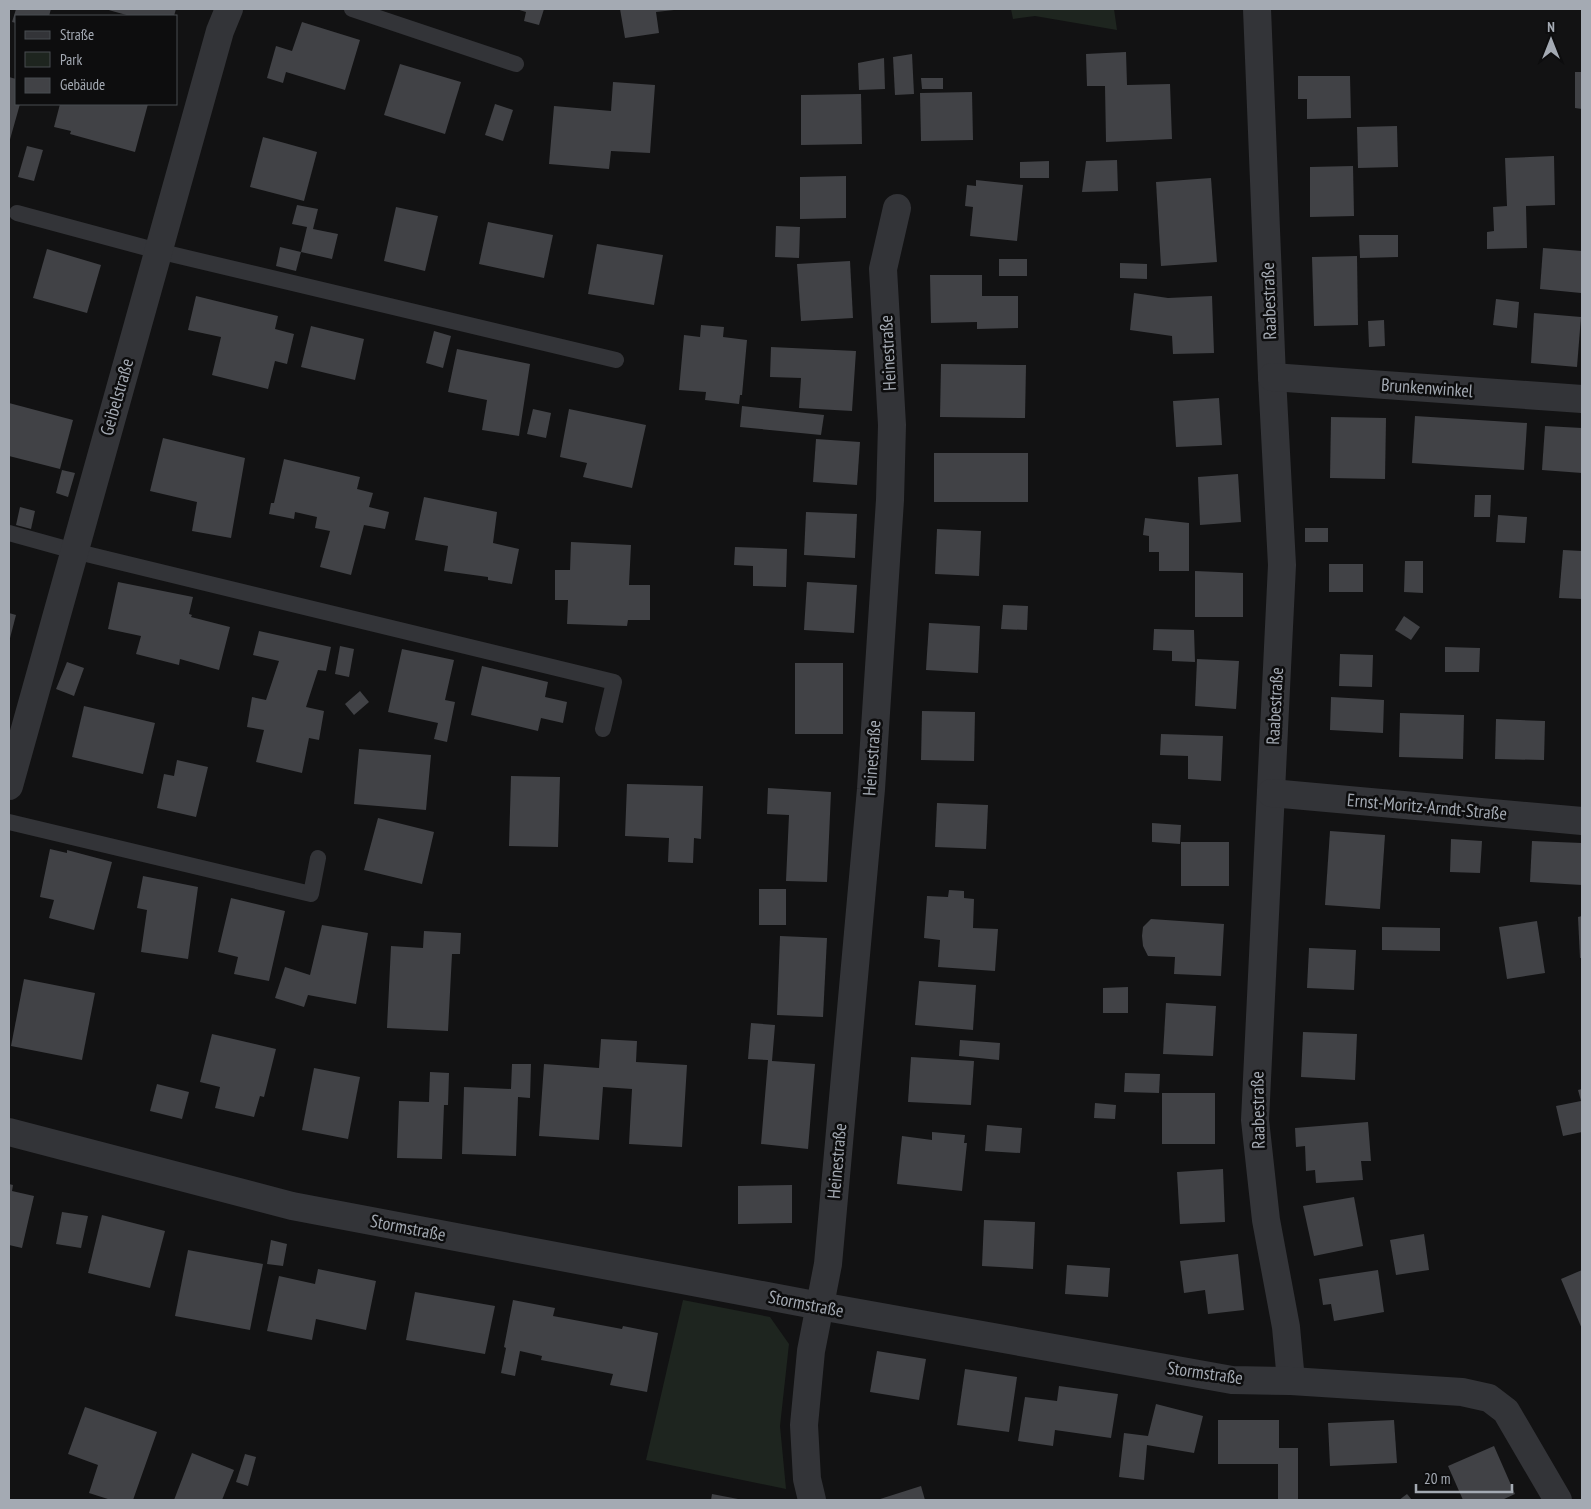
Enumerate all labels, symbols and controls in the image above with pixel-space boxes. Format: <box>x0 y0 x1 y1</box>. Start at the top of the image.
legend <box>15 15 178 105</box>
north arrow <box>1526 15 1576 65</box>
text: N <box>1547 18 1555 36</box>
text: Straße <box>60 25 94 44</box>
text: Park <box>60 50 82 69</box>
text: Gebäude <box>60 75 105 94</box>
street label: Raabestraße <box>1256 262 1281 340</box>
street label: Heinestraße <box>874 315 901 391</box>
street label: Geibelstraße <box>95 356 138 438</box>
street label: Brunkenwinkel <box>1380 373 1475 402</box>
street label: Raabestraße <box>1261 667 1288 745</box>
street label: Heinestraße <box>857 719 886 797</box>
street label: Ernst-Moritz-Arndt-Straße <box>1346 788 1508 825</box>
street label: Raabestraße <box>1245 1071 1270 1149</box>
street label: Heinestraße <box>822 1122 851 1200</box>
street label: Stormstraße <box>368 1209 448 1246</box>
street label: Stormstraße <box>766 1285 846 1322</box>
street label: Stormstraße <box>1166 1356 1244 1389</box>
scale bar <box>1416 1462 1512 1494</box>
text: 20 m <box>1424 1469 1450 1488</box>

